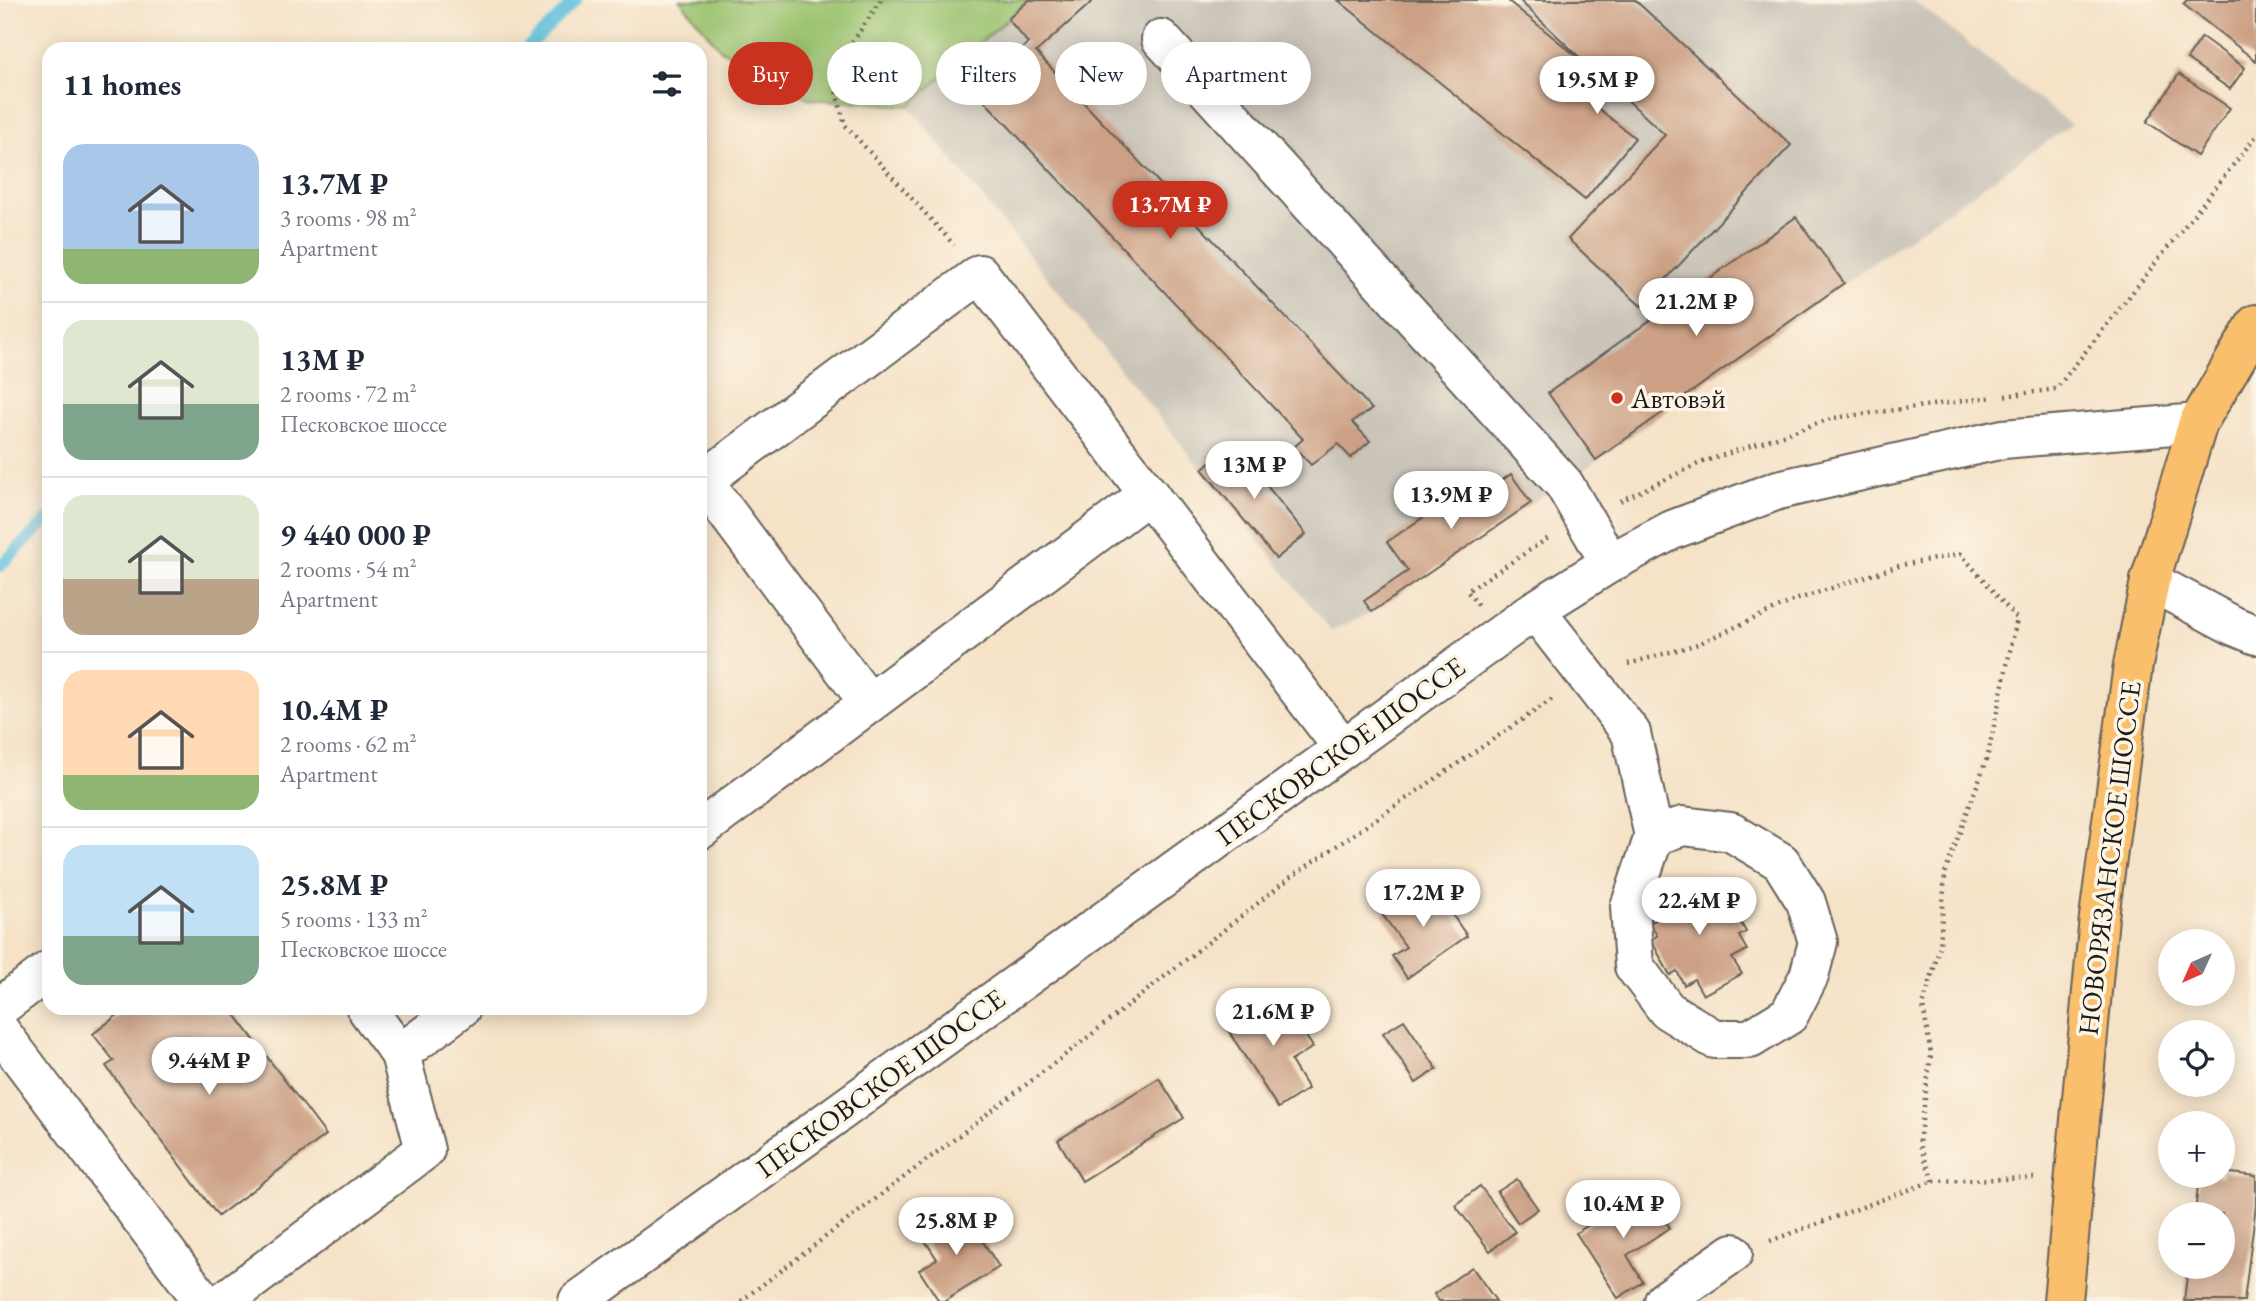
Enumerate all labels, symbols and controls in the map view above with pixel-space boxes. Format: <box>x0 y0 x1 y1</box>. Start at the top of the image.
chip: Buy <box>728 42 813 105</box>
chip: Rent <box>827 42 922 105</box>
chip: Filters <box>936 42 1041 105</box>
chip: New <box>1055 42 1147 105</box>
chip: Apartment <box>1161 42 1311 105</box>
pin: 19.5M ₽ <box>1532 57 1662 116</box>
text: 19.5M ₽ <box>1556 64 1638 94</box>
text: 11 homes <box>63 65 181 104</box>
icon: filters <box>648 65 686 103</box>
text: 13.7M ₽ <box>280 164 388 203</box>
icon: home <box>119 172 203 256</box>
pin: 13.7M ₽ <box>1105 182 1235 241</box>
text: 13.7M ₽ <box>1129 189 1211 219</box>
text: 3 rooms · 98 m² <box>280 203 417 233</box>
text: Apartment <box>280 233 378 263</box>
pin: 21.2M ₽ <box>1631 278 1761 338</box>
text: 21.2M ₽ <box>1655 286 1737 316</box>
text: 13M ₽ <box>280 340 365 379</box>
icon: home <box>119 348 203 432</box>
text: 2 rooms · 72 m² <box>280 379 417 409</box>
place label: Автовэй <box>1630 380 1726 416</box>
marker: Автовэй <box>1609 390 1625 406</box>
text: Песковское шоссе <box>280 409 447 439</box>
pin: 13M ₽ <box>1205 442 1303 501</box>
text: 13M ₽ <box>1221 449 1287 479</box>
pin: 13.9M ₽ <box>1386 472 1516 531</box>
text: 13.9M ₽ <box>1410 479 1492 509</box>
text: 9 440 000 ₽ <box>280 515 431 554</box>
icon: home <box>119 523 203 607</box>
text: 2 rooms · 54 m² <box>280 554 417 584</box>
text: Apartment <box>280 584 378 614</box>
street label: ПЕСКОВСКОЕ ШОССЕ <box>1208 648 1472 854</box>
street label: НОВОРЯЗАНСКОЕ ШОССЕ <box>2069 679 2149 1037</box>
text: 10.4M ₽ <box>280 690 388 729</box>
icon: home <box>119 698 203 782</box>
text: 2 rooms · 62 m² <box>280 729 417 759</box>
text: Apartment <box>280 759 378 789</box>
text: 25.8M ₽ <box>280 865 388 904</box>
pin: 17.2M ₽ <box>1358 870 1488 929</box>
icon: home <box>119 873 203 957</box>
text: 17.2M ₽ <box>1382 877 1464 907</box>
pin: 22.4M ₽ <box>1634 878 1764 937</box>
text: 22.4M ₽ <box>1658 885 1740 915</box>
text: 5 rooms · 133 m² <box>280 904 428 934</box>
north arrow <box>2158 929 2235 1006</box>
map controls <box>2158 929 2235 1279</box>
text: Песковское шоссе <box>280 934 447 964</box>
street label: ПЕСКОВСКОЕ ШОССЕ <box>748 980 1012 1186</box>
pin: 21.6M ₽ <box>1208 988 1338 1048</box>
text: 21.6M ₽ <box>1232 996 1314 1026</box>
button: locate <box>2158 1020 2235 1097</box>
pin: 9.44M ₽ <box>144 1038 274 1097</box>
text: 9.44M ₽ <box>168 1045 250 1075</box>
button: + <box>2158 1111 2235 1188</box>
pin: 10.4M ₽ <box>1558 1180 1688 1240</box>
text: 10.4M ₽ <box>1582 1188 1664 1218</box>
pin: 25.8M ₽ <box>891 1198 1021 1257</box>
button: − <box>2158 1202 2235 1279</box>
text: 25.8M ₽ <box>915 1205 997 1235</box>

